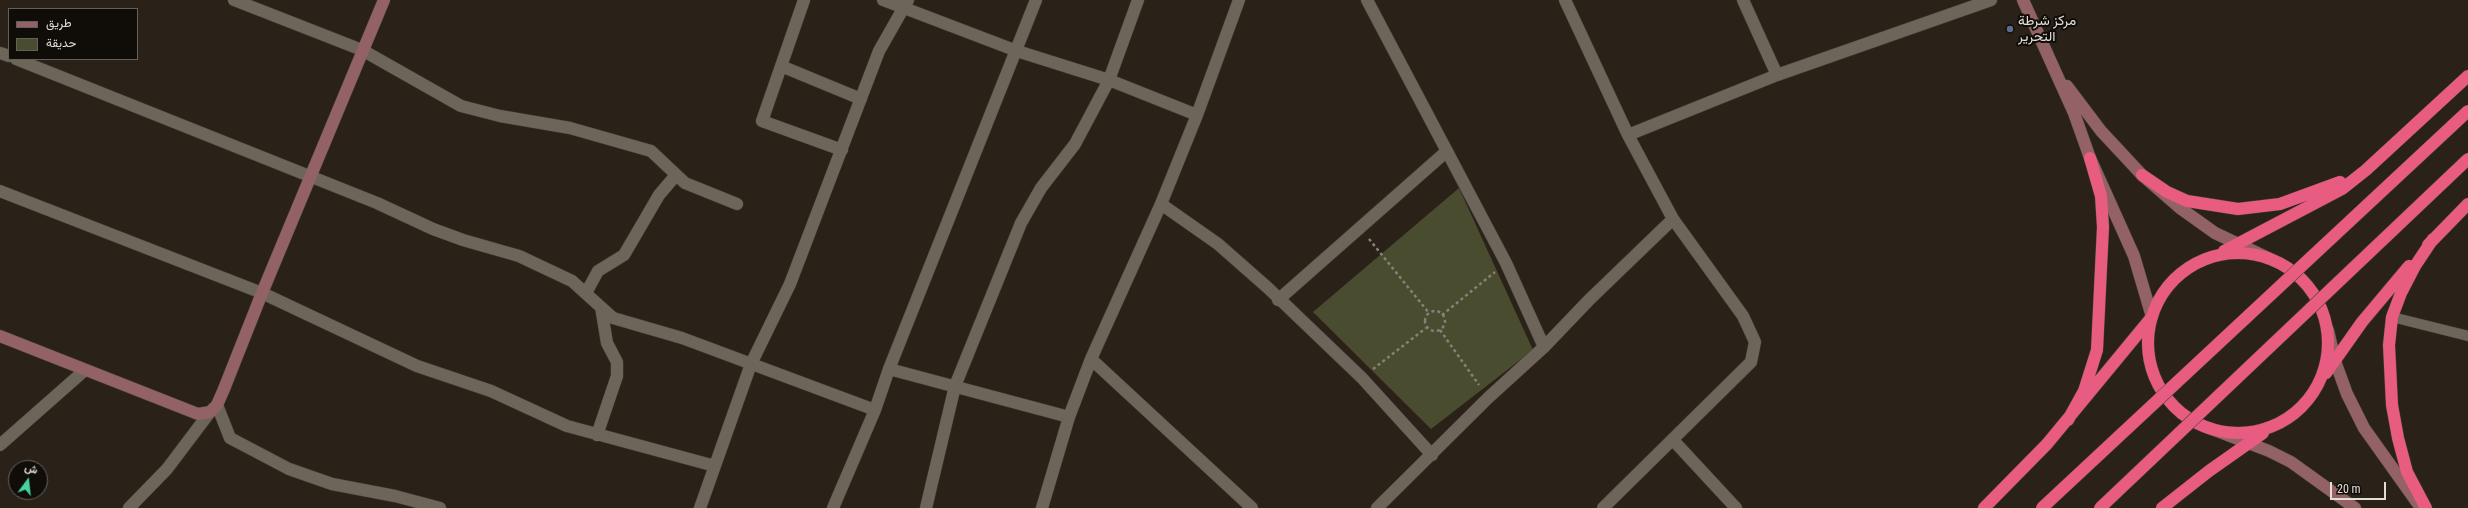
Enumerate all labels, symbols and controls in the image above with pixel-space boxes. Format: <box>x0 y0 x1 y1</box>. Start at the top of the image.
legend <box>8 8 138 60</box>
place label: مركز شرطة التحرير <box>2018 13 2076 46</box>
text: طريق <box>46 16 71 30</box>
marker: مركز شرطة التحرير <box>2005 24 2015 34</box>
text: حديقة <box>46 36 76 50</box>
north arrow <box>8 460 48 500</box>
text: ش <box>23 461 39 477</box>
scale bar <box>2332 474 2388 500</box>
text: 20 m <box>2337 482 2361 496</box>

